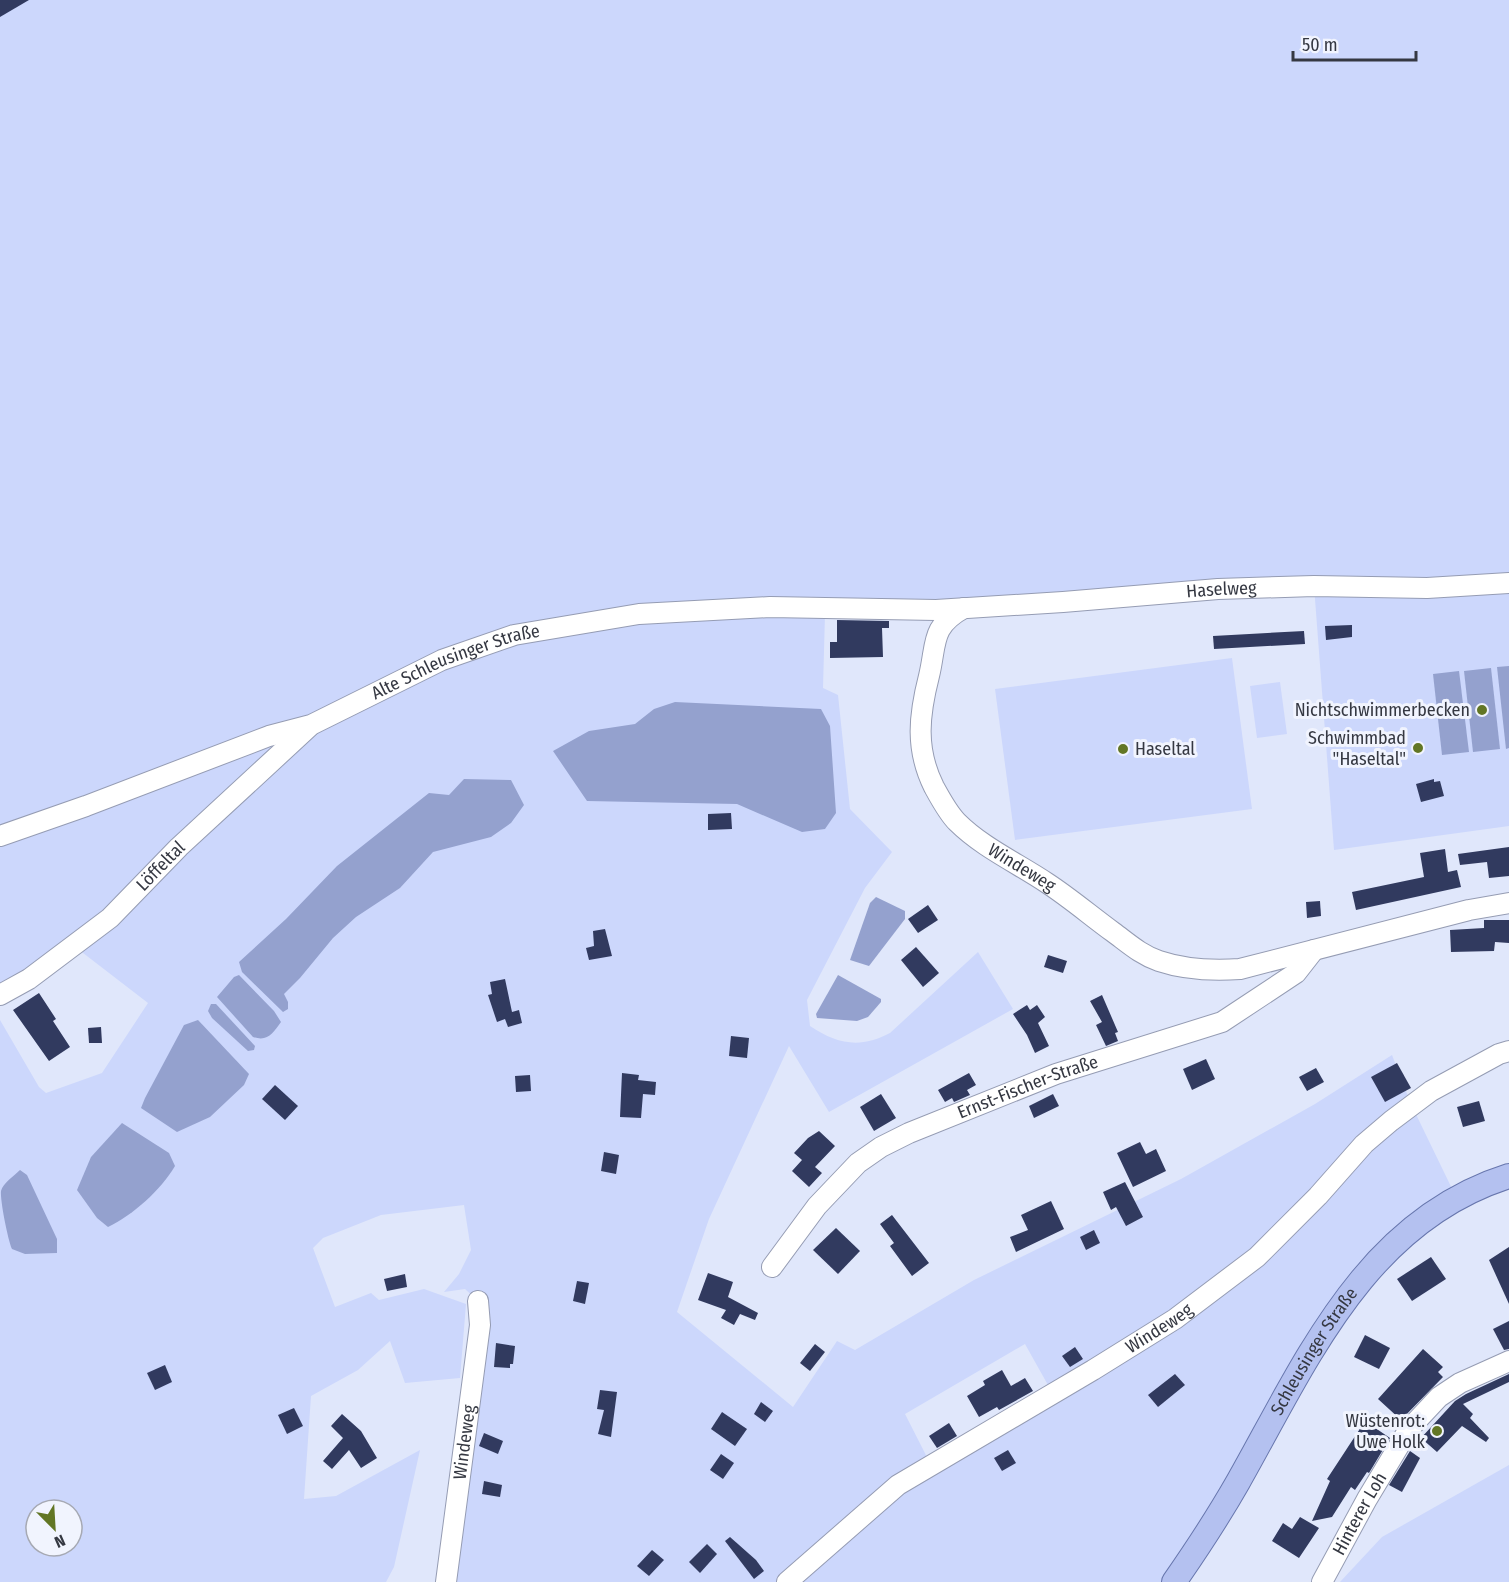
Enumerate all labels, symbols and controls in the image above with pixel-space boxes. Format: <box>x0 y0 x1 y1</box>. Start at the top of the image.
scale bar <box>1293 24 1416 62</box>
text: 50 m <box>1302 34 1338 56</box>
street label: Haselweg <box>1185 577 1257 603</box>
street label: Alte Schleusinger Straße <box>368 620 541 704</box>
place label: Nichtschwimmerbecken <box>1295 699 1470 721</box>
marker: Nichtschwimmerbecken <box>1475 703 1489 717</box>
place label: Schwimmbad "Haseltal" <box>1308 727 1406 770</box>
place label: Haseltal <box>1135 738 1195 760</box>
marker: Schwimmbad "Haseltal" <box>1411 741 1425 755</box>
marker: Haseltal <box>1116 742 1130 756</box>
street label: Löffeltal <box>131 836 189 895</box>
street label: Windeweg <box>984 839 1060 897</box>
street label: Ernst-Fischer-Straße <box>954 1050 1101 1123</box>
street label: Schleusinger Straße <box>1266 1283 1362 1419</box>
street label: Windeweg <box>1122 1298 1197 1358</box>
street label: Windeweg <box>449 1403 480 1481</box>
place label: Wüstenrot: Uwe Holk <box>1346 1410 1426 1453</box>
marker: Wüstenrot: Uwe Holk <box>1430 1424 1444 1438</box>
street label: Hinterer Loh <box>1328 1468 1391 1559</box>
north arrow <box>24 1498 84 1558</box>
text: N <box>52 1531 68 1552</box>

